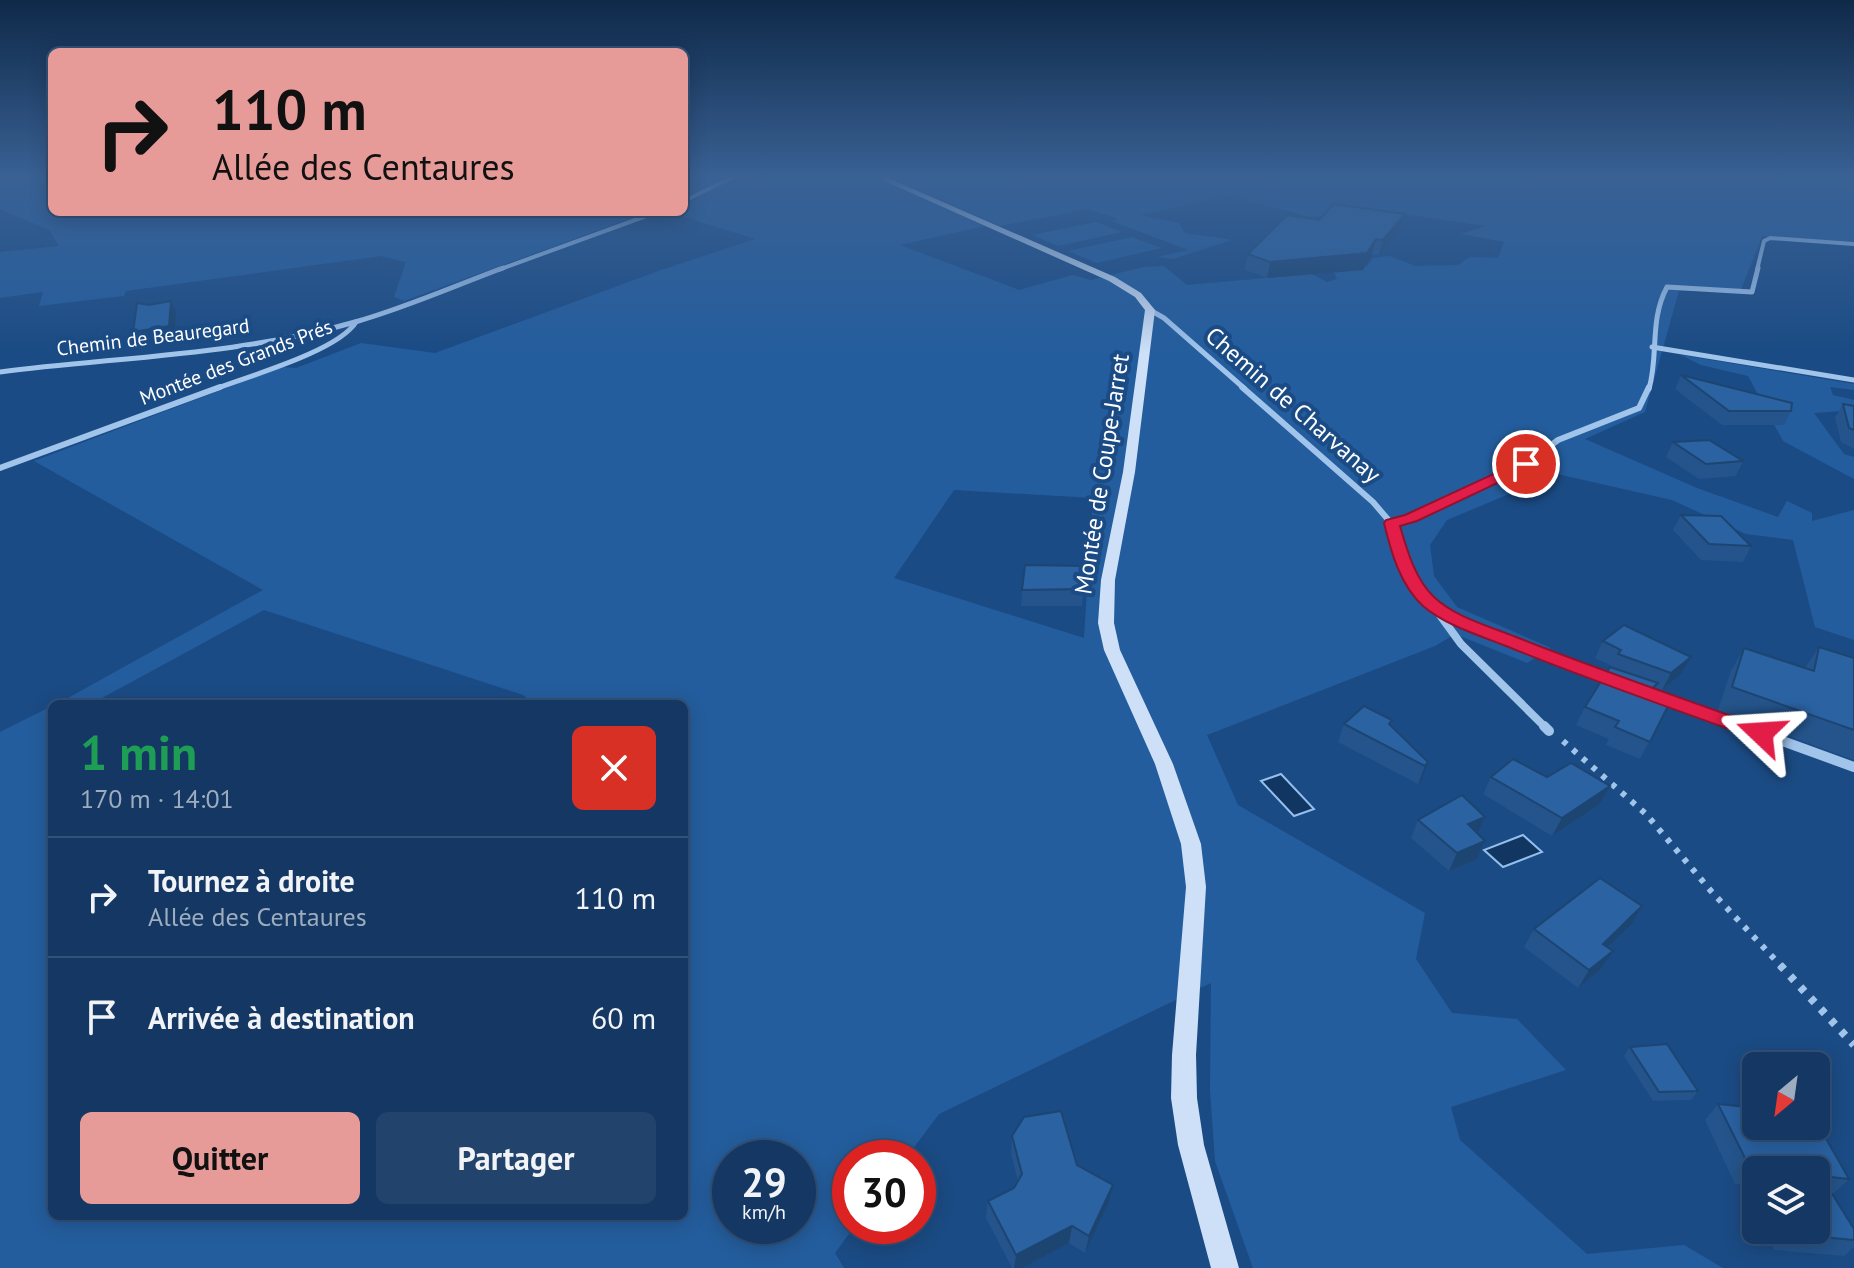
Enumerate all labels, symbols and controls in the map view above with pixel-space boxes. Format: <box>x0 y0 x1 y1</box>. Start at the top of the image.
text: 110 m <box>212 73 367 145</box>
icon: right <box>80 80 184 184</box>
text: Allée des Centaures <box>212 143 515 190</box>
street label: Chemin de Beauregard <box>55 312 251 362</box>
street label: Montée des Grands Prés <box>136 313 336 411</box>
street label: Chemin de Charvanay <box>1199 320 1387 489</box>
street label: Montée de Coupe-Jarret <box>1067 352 1136 596</box>
pin <box>1492 430 1560 498</box>
icon: arrive <box>1504 442 1548 486</box>
position arrow <box>1719 691 1803 775</box>
text: 1 min <box>80 721 197 783</box>
button: close <box>572 726 656 810</box>
text: 170 m · 14:01 <box>80 782 234 815</box>
text: Tournez à droite <box>148 861 355 900</box>
icon: right <box>80 875 124 919</box>
text: 110 m <box>575 878 656 917</box>
text: Allée des Centaures <box>148 900 367 933</box>
icon: arrive <box>80 995 124 1039</box>
text: Arrivée à destination <box>148 998 415 1037</box>
text: 60 m <box>591 998 656 1037</box>
north arrow <box>1742 1052 1830 1140</box>
map controls <box>1742 1052 1830 1244</box>
button: Quitter <box>80 1112 360 1204</box>
button: Partager <box>376 1112 656 1204</box>
speed limit sign: 30 <box>832 1140 936 1244</box>
text: 29 <box>741 1156 787 1208</box>
button: layers <box>1742 1156 1830 1244</box>
text: km/h <box>742 1199 786 1225</box>

